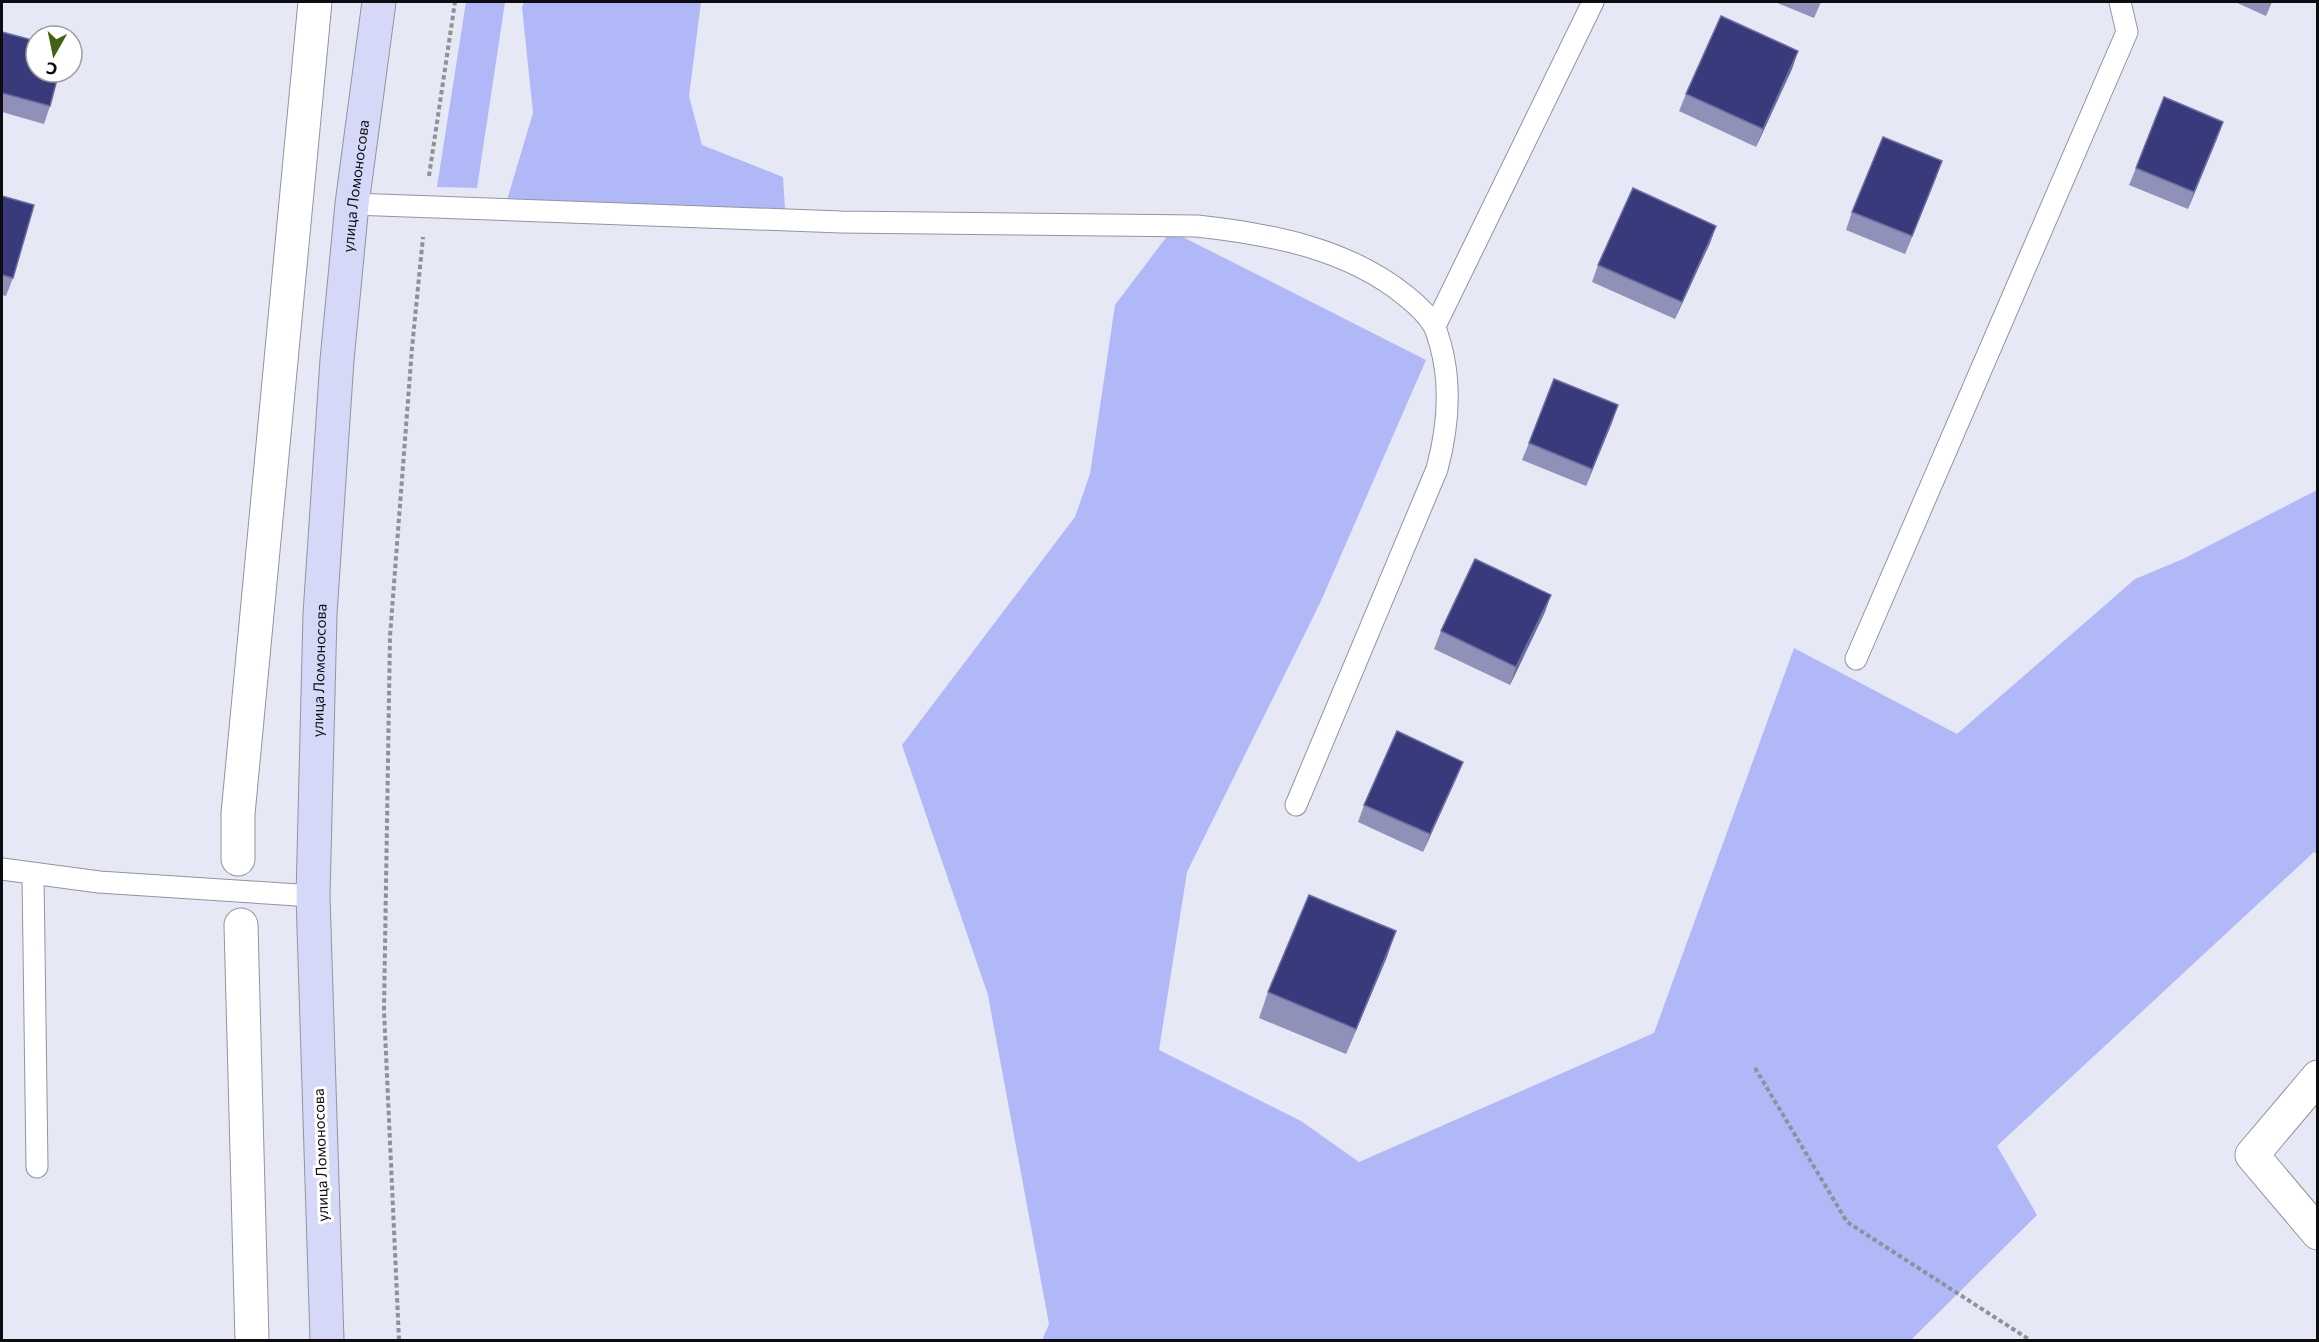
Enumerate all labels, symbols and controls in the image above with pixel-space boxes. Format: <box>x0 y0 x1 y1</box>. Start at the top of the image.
north arrow <box>24 24 84 84</box>
text: С <box>45 59 58 80</box>
street label: улица Ломоносова <box>338 118 372 253</box>
street label: улица Ломоносова <box>308 603 330 737</box>
street label: улица Ломоносова <box>309 1088 331 1222</box>

